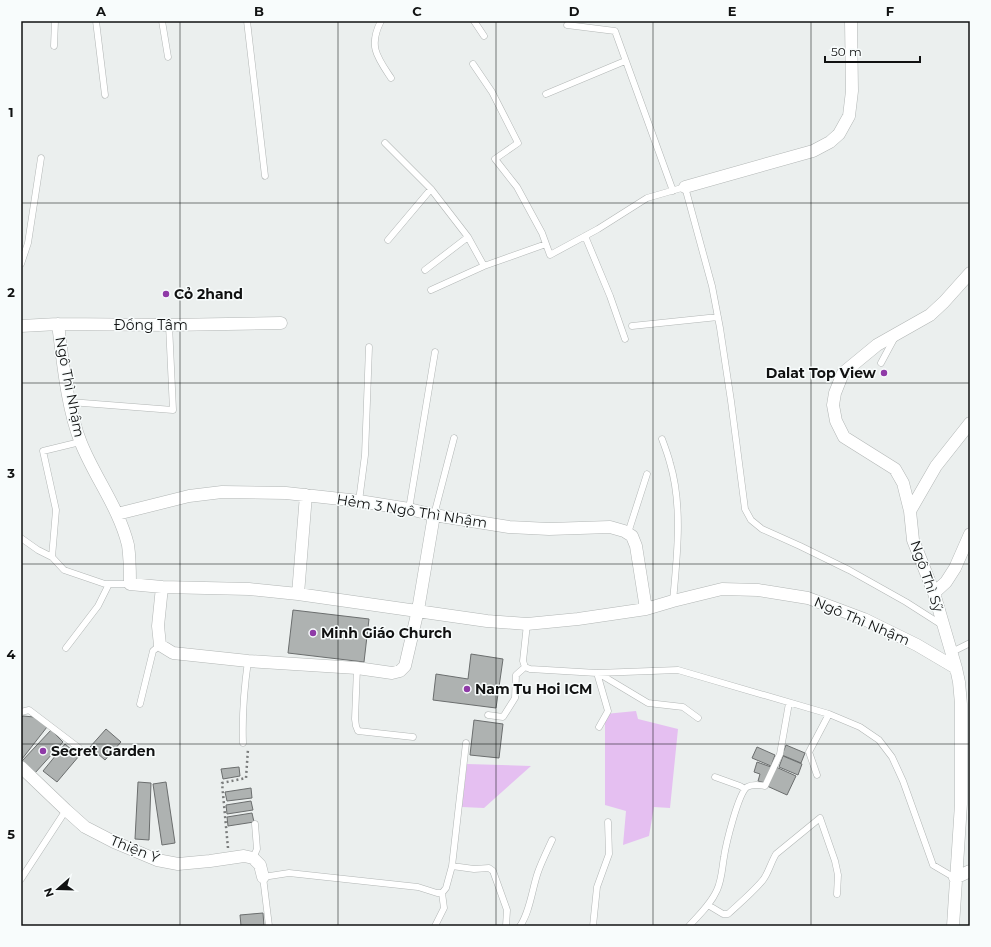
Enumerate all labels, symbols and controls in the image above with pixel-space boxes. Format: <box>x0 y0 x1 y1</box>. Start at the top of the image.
text: A <box>95 3 107 19</box>
text: B <box>254 3 264 19</box>
text: C <box>412 3 422 19</box>
text: D <box>569 3 580 19</box>
text: E <box>728 3 737 19</box>
text: F <box>886 3 894 19</box>
scale bar <box>825 38 920 64</box>
text: 50 m <box>831 44 862 59</box>
text: 1 <box>8 104 14 120</box>
text: 2 <box>7 284 15 300</box>
place label: Cỏ 2hand <box>174 285 243 303</box>
marker: Cỏ 2hand <box>161 289 171 299</box>
street label: Đồng Tâm <box>114 316 188 334</box>
street label: Ngô Thì Nhậm <box>51 335 89 439</box>
place label: Dalat Top View <box>766 364 877 382</box>
marker: Dalat Top View <box>879 368 889 378</box>
text: 3 <box>6 465 15 481</box>
street label: Hẻm 3 Ngô Thì Nhậm <box>335 490 489 532</box>
street label: Ngô Thì Sỹ <box>906 538 948 615</box>
street label: Ngô Thì Nhậm <box>811 593 913 649</box>
place label: Minh Giáo Church <box>321 624 452 642</box>
marker: Minh Giáo Church <box>308 628 318 638</box>
text: 4 <box>7 646 16 662</box>
place label: Nam Tu Hoi ICM <box>475 680 592 698</box>
marker: Nam Tu Hoi ICM <box>462 684 472 694</box>
place label: Secret Garden <box>51 742 155 760</box>
marker: Secret Garden <box>38 746 48 756</box>
text: 5 <box>7 826 15 842</box>
street label: Thiện Ý <box>108 831 162 867</box>
north arrow <box>38 869 78 909</box>
text: N <box>41 886 57 899</box>

